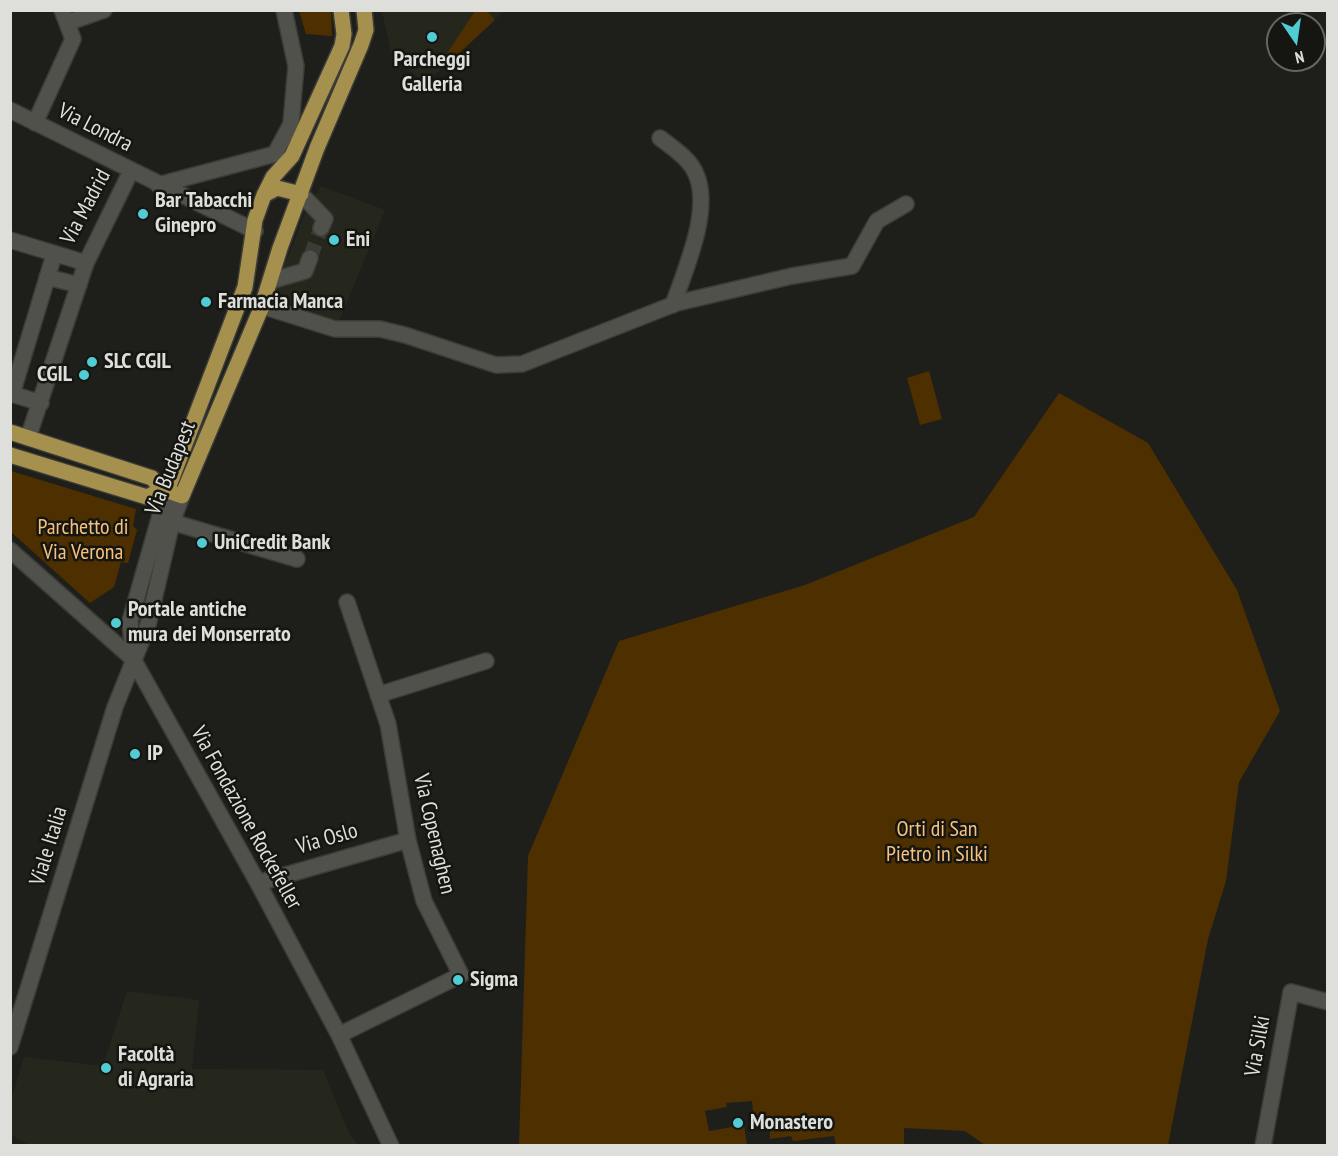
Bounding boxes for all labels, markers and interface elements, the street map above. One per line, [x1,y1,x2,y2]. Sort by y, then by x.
north arrow [1266,12,1326,72]
marker: Parcheggi Galleria [425,30,439,44]
place label: Parcheggi Galleria [394,47,470,98]
text: N [1293,47,1306,68]
street label: Via Londra [53,98,137,158]
street label: Via Madrid [55,165,117,249]
place label: Bar Tabacchi Ginepro [155,188,252,240]
marker: Bar Tabacchi Ginepro [136,207,150,221]
place label: Eni [346,227,370,253]
marker: Eni [327,233,341,247]
place label: Farmacia Manca [218,289,343,315]
marker: Farmacia Manca [199,295,213,309]
place label: SLC CGIL [104,349,171,375]
marker: SLC CGIL [85,355,99,369]
place label: CGIL [37,362,72,388]
marker: CGIL [77,368,91,382]
street label: Via Budapest [140,417,202,519]
park label: Parchetto di Via Verona [37,515,129,566]
place label: UniCredit Bank [214,530,330,556]
marker: UniCredit Bank [195,536,209,550]
place label: Portale antiche mura dei Monserrato [128,597,291,648]
marker: Portale antiche mura dei Monserrato [109,616,123,630]
street label: Via Fondazione Rockefeller [185,722,307,914]
place label: IP [147,741,163,767]
marker: IP [128,747,142,761]
street label: Via Copenaghen [407,771,461,897]
street label: Viale Italia [24,803,74,889]
park label: Orti di San Pietro in Silki [886,817,988,868]
street label: Via Oslo [293,818,361,860]
place label: Sigma [470,967,518,993]
marker: Sigma [451,973,465,987]
street label: Via Silki [1240,1014,1276,1078]
place label: Facoltà di Agraria [118,1042,194,1094]
marker: Facoltà di Agraria [99,1061,113,1075]
place label: Monastero [750,1110,833,1136]
marker: Monastero [731,1116,745,1130]

